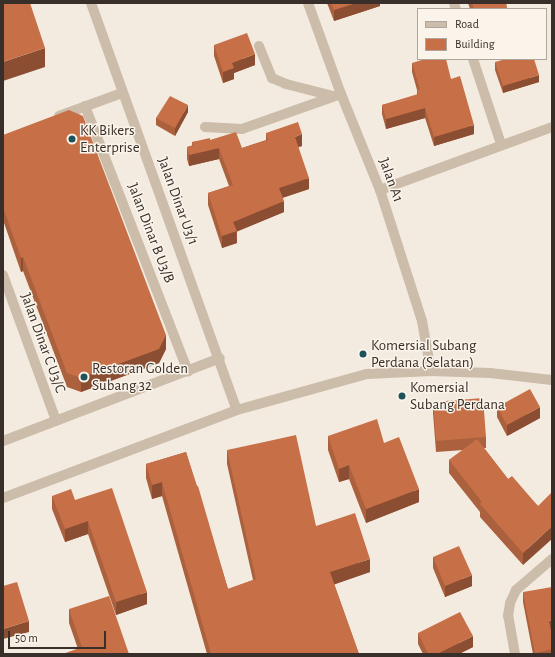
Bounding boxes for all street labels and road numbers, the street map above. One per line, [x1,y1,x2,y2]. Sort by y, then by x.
street label: Jalan Dinar U3/1 [154,155,202,247]
street label: Jalan A1 [375,155,407,205]
street label: Jalan Dinar B U3/B [124,180,178,286]
street label: Jalan Dinar C U3/C [17,291,69,395]

